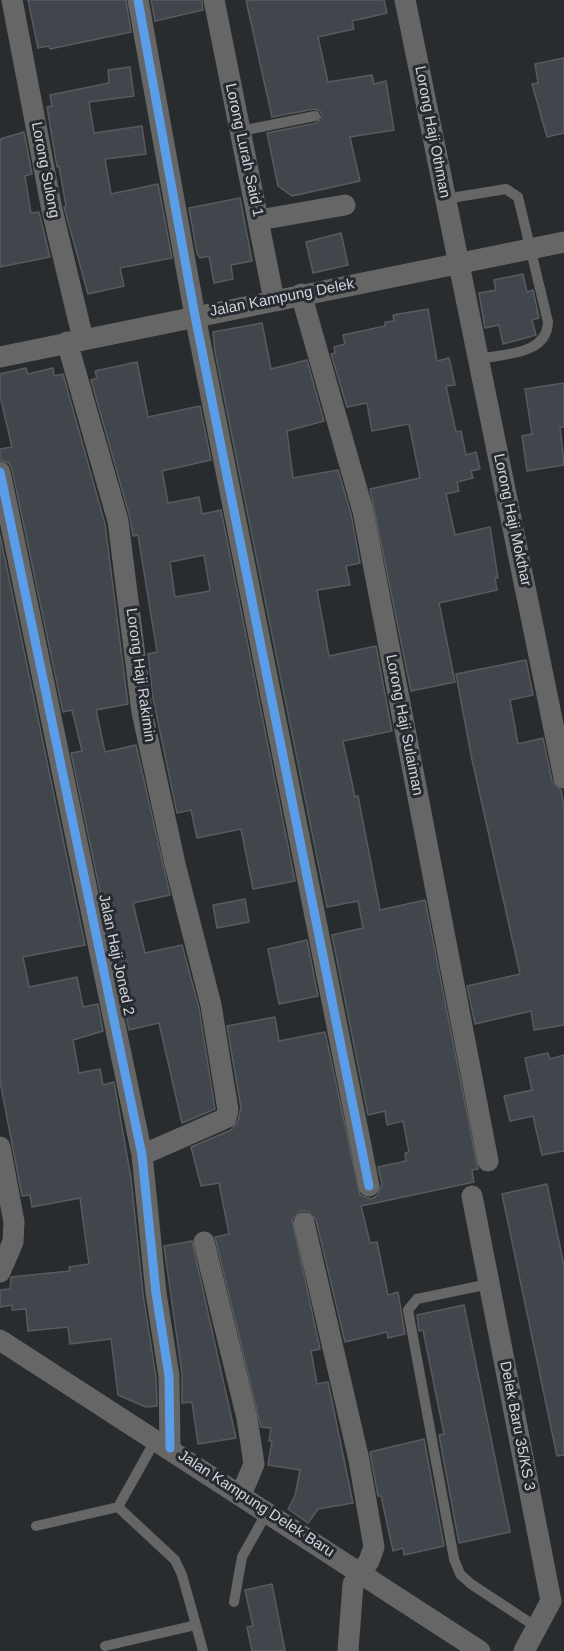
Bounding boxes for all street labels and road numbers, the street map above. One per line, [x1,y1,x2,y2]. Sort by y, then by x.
street label: Lorong Haji Othman [410,64,454,200]
street label: Lorong Lurah Said 1 [221,82,267,218]
street label: Lorong Sulong [27,120,63,220]
street label: Jalan Kampung Delek [208,275,356,321]
street label: Lorong Haji Mokthar [489,452,535,588]
street label: Lorong Haji Rakimin [122,607,158,743]
street label: Lorong Haji Sulaiman [381,653,427,797]
street label: Jalan Haji Joned 2 [94,893,138,1017]
street label: Delek Baru 35/KS 3 [496,1360,538,1492]
street label: Jalan Kampung Delek Baru [175,1447,337,1561]

